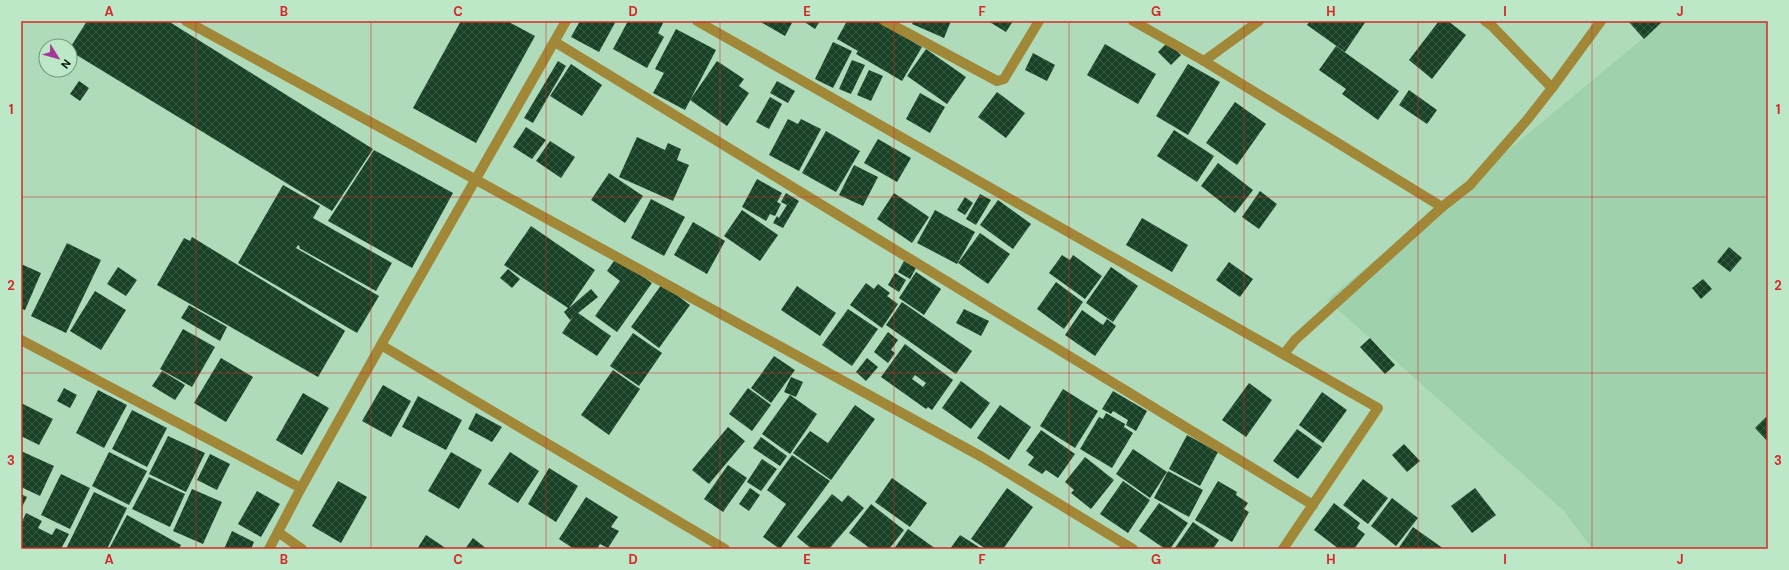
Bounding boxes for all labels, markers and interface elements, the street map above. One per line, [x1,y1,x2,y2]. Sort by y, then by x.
text: A [104,3,114,20]
text: B [280,3,288,20]
text: C [453,3,463,20]
text: D [628,3,638,20]
text: E [803,3,811,20]
text: F [978,3,986,20]
text: G [1151,3,1161,20]
text: H [1326,3,1336,20]
text: I [1503,3,1507,20]
text: J [1676,3,1684,20]
north arrow [38,38,78,78]
text: N [58,57,74,71]
text: 1 [9,101,13,118]
text: 1 [1776,101,1780,118]
text: 2 [7,277,15,294]
text: 2 [1774,277,1782,294]
text: 3 [7,452,15,469]
text: 3 [1774,452,1782,469]
text: A [104,551,114,568]
text: B [280,551,288,568]
text: C [453,551,463,568]
text: D [628,551,638,568]
text: E [803,551,811,568]
text: F [978,551,986,568]
text: G [1151,551,1161,568]
text: H [1326,551,1336,568]
text: I [1503,551,1507,568]
text: J [1676,551,1684,568]

